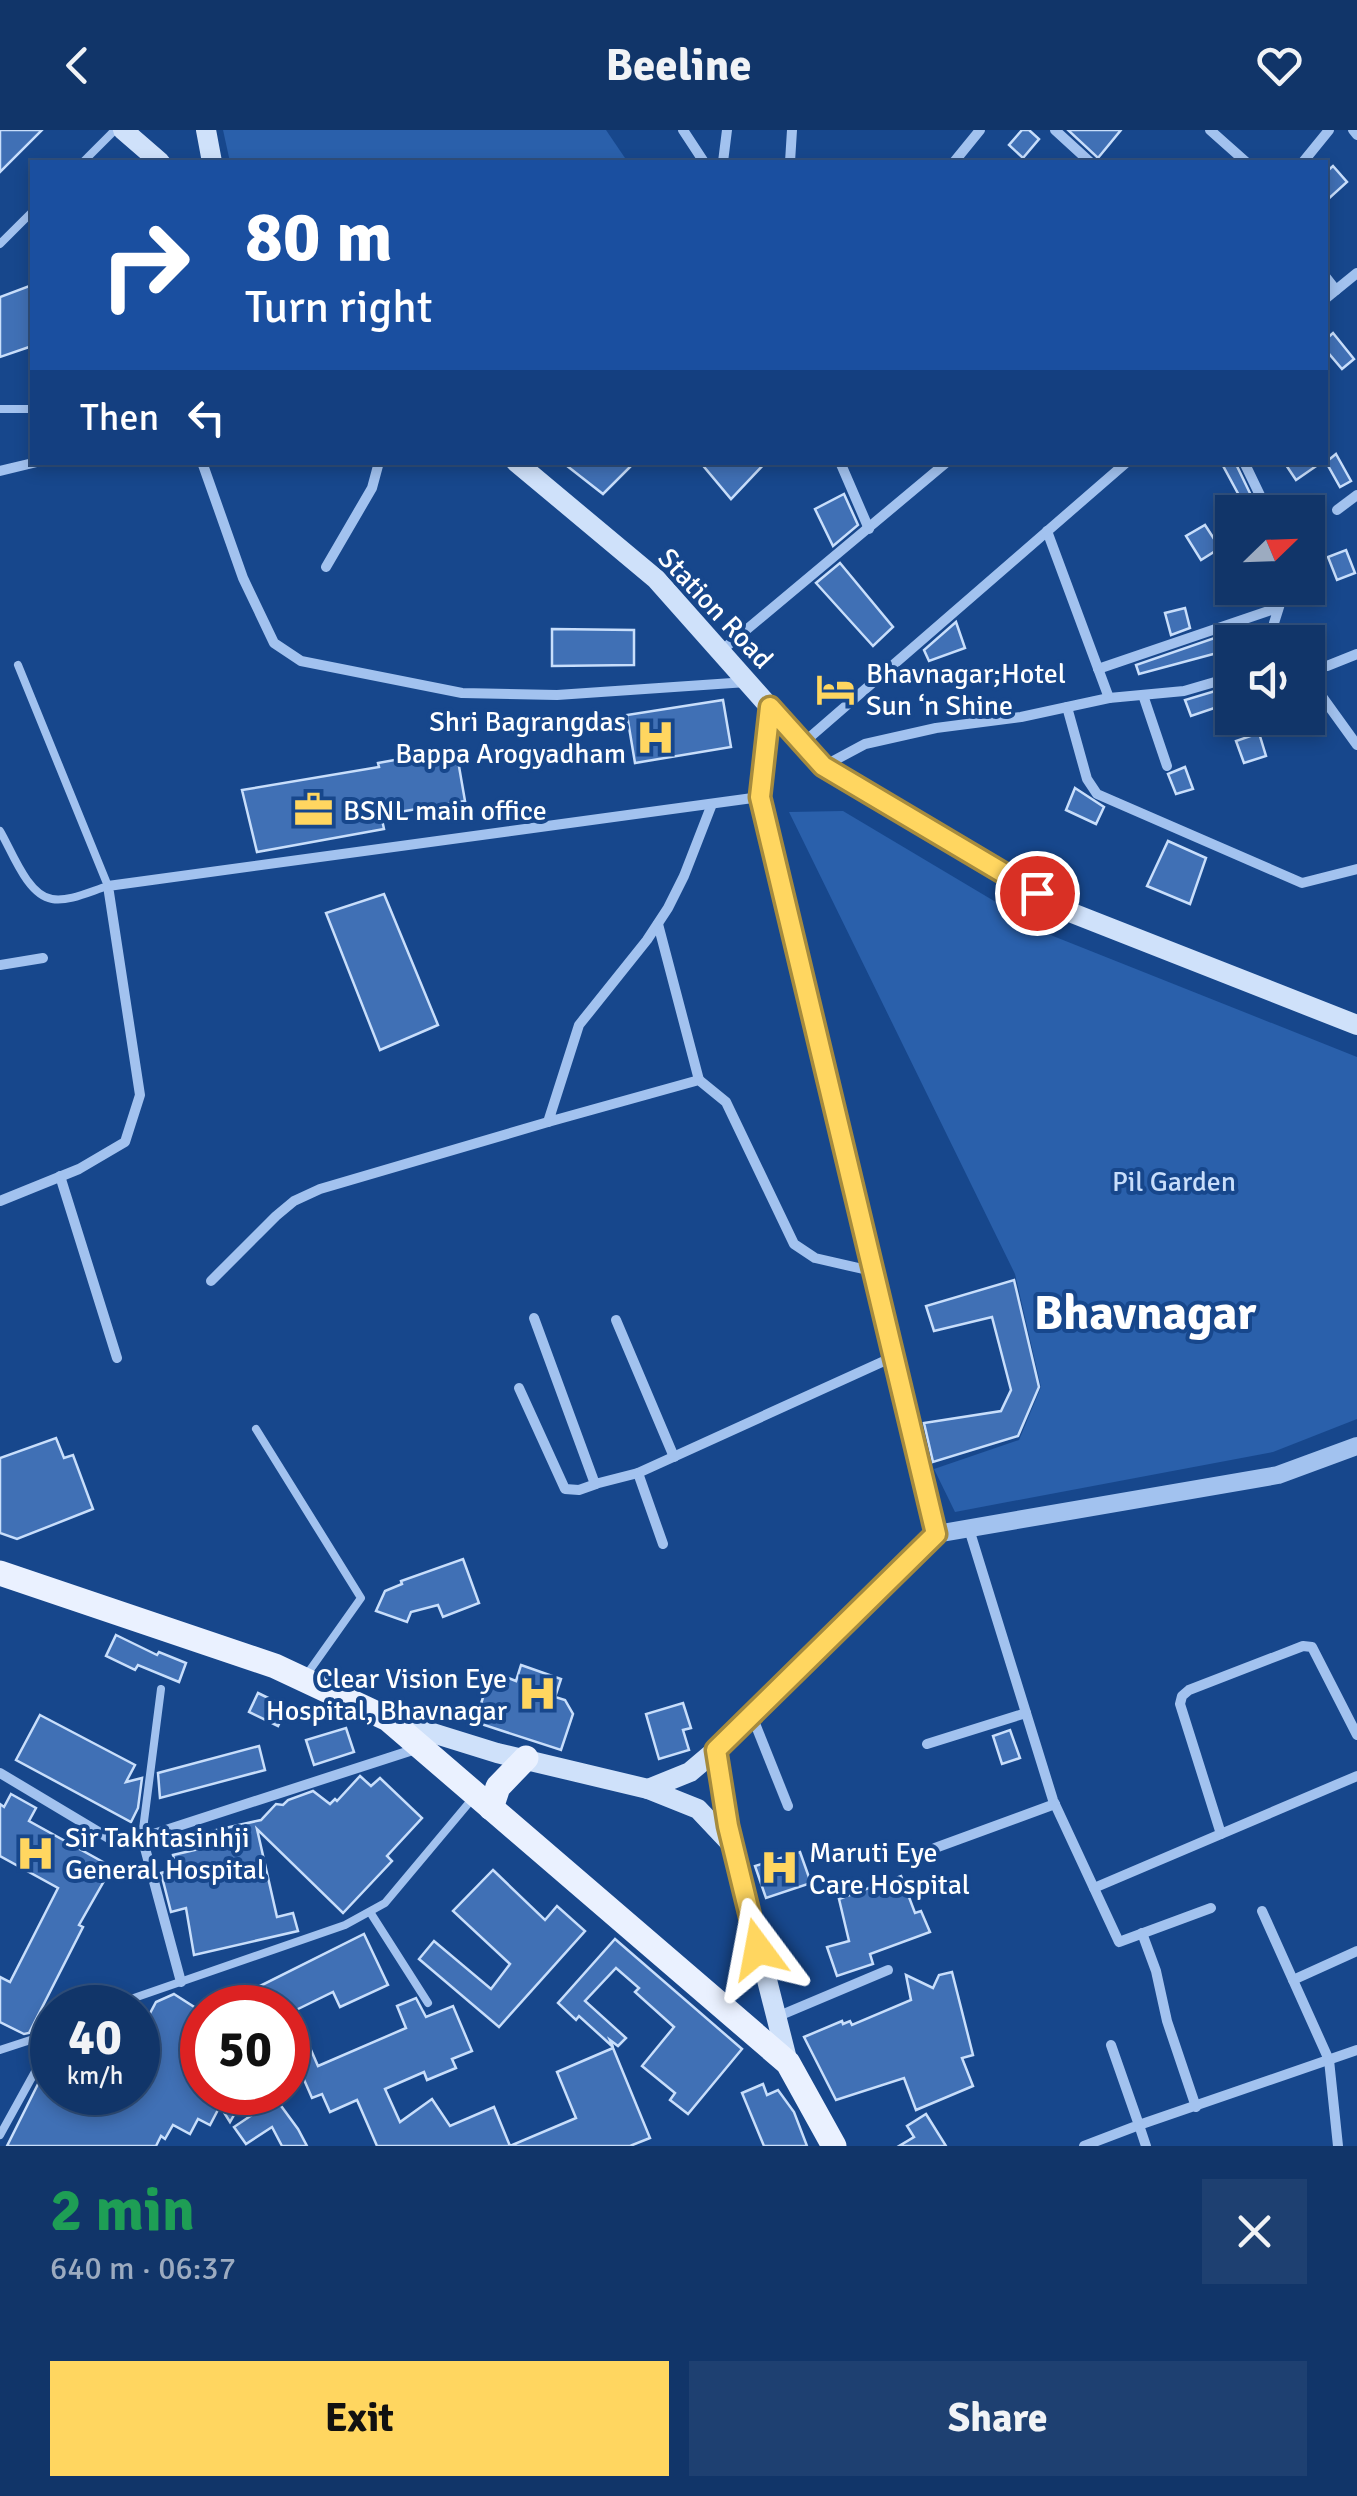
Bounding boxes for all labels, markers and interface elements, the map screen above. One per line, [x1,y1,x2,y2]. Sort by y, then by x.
icon: back [50,38,105,93]
text: Beeline [605,38,752,93]
icon: heart [1252,38,1307,93]
text: 80 m [245,194,393,280]
icon: right [80,200,210,330]
text: Turn right [245,280,433,335]
icon: left [179,390,234,445]
text: Then [80,394,159,441]
north arrow [1215,495,1325,605]
map controls [1215,495,1325,735]
street label: Station Road [651,541,780,676]
button: sound [1215,625,1325,735]
place label: Bhavnagar;Hotel Sun ‘n Shine [866,657,1066,723]
hotel icon: Bhavnagar;Hotel Sun ‘n Shine [815,668,857,710]
place label: Shri Bagrangdas Bappa Arogyadham [395,705,626,771]
hospital icon: Shri Bagrangdas Bappa Arogyadham [635,716,677,758]
office icon: BSNL main office [292,789,334,831]
place label: BSNL main office [343,794,547,828]
pin [995,851,1080,936]
icon: arrive [1010,866,1065,921]
park label: Pil Garden [1112,1165,1236,1199]
district label: Bhavnagar [1034,1284,1257,1343]
place label: Clear Vision Eye Hospital, Bhavnagar [266,1662,508,1728]
hospital icon: Clear Vision Eye Hospital, Bhavnagar [516,1673,558,1715]
place label: Sir Takhtasinhji General Hospital [65,1821,265,1887]
hospital icon: Sir Takhtasinhji General Hospital [14,1832,56,1874]
place label: Maruti Eye Care Hospital [809,1836,970,1902]
hospital icon: Maruti Eye Care Hospital [758,1847,800,1889]
position arrow [706,1897,810,2001]
speed limit sign: 50 [180,1985,310,2115]
text: 40 [68,2007,122,2069]
text: km/h [67,2060,123,2091]
text: 2 min [50,2174,195,2248]
button: close [1202,2179,1307,2284]
text: 640 m · 06:37 [50,2249,236,2288]
button: Exit [50,2361,669,2476]
button: Share [689,2361,1307,2476]

